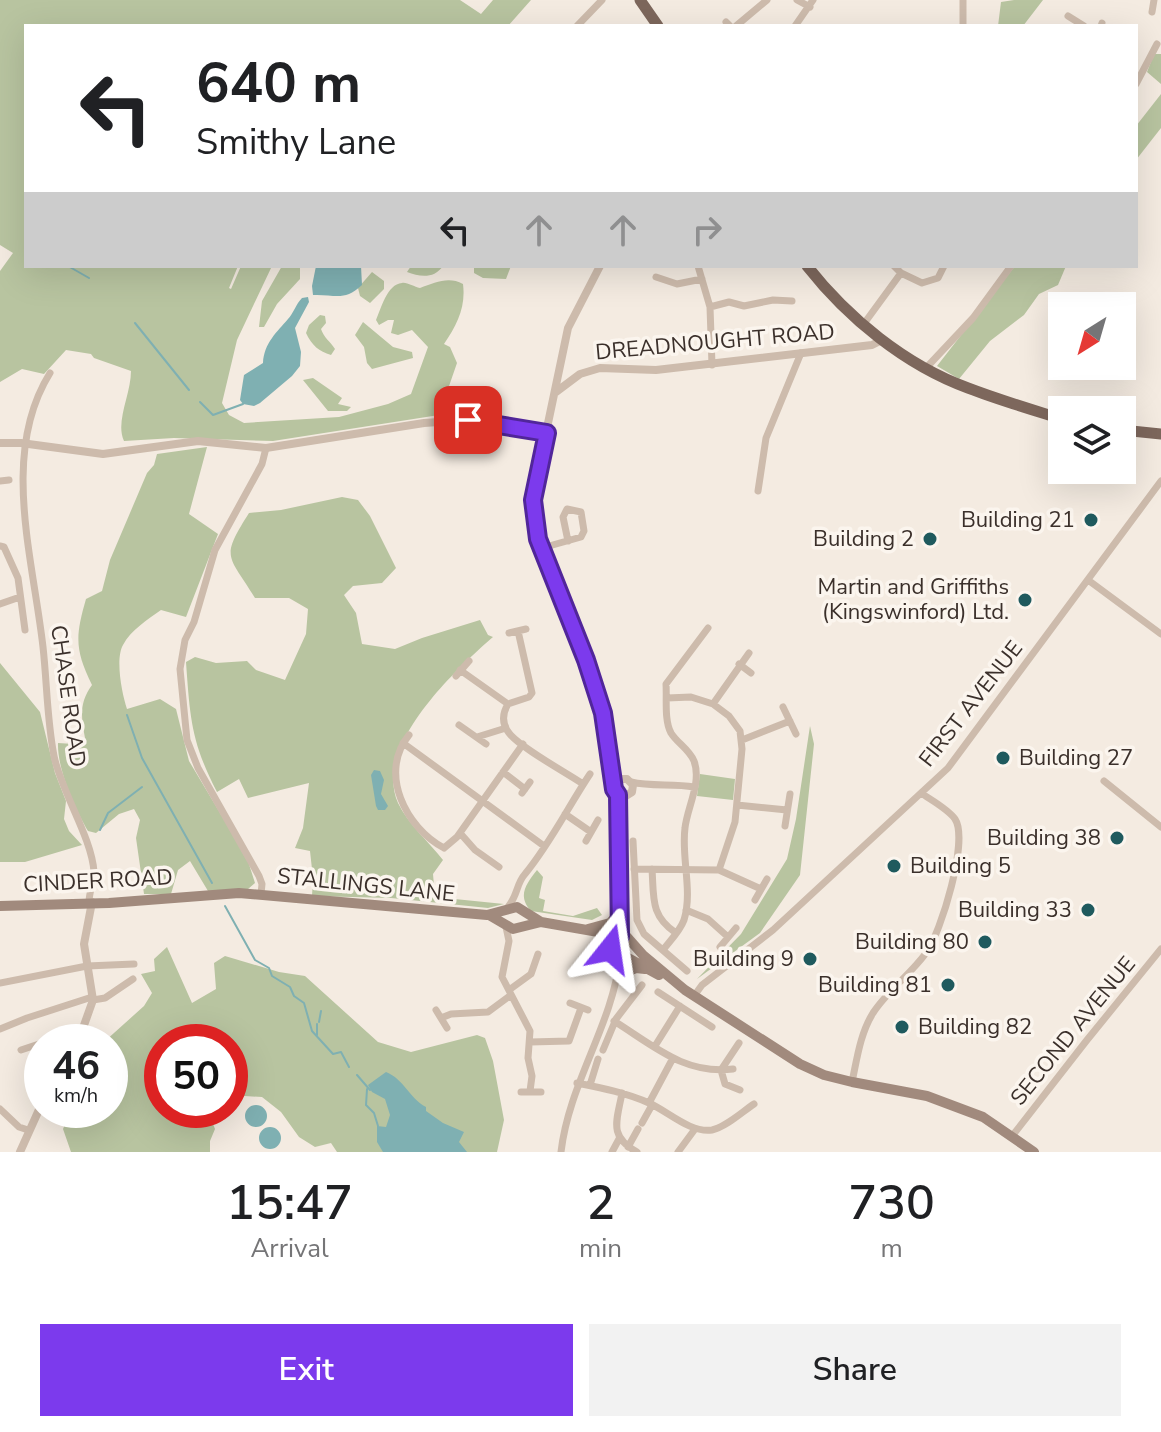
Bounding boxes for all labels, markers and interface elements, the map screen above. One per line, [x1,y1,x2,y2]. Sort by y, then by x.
text: 640 m [196,45,361,122]
icon: left [64,56,168,160]
text: Smithy Lane [196,118,396,167]
icon: left [433,208,477,252]
icon: ahead [517,208,561,252]
icon: ahead [601,208,645,252]
icon: right [685,208,729,252]
north arrow [1048,292,1136,380]
map controls [1048,292,1136,484]
street label: DREADNOUGHT ROAD [594,317,836,367]
pin [434,386,502,454]
button: layers [1048,396,1136,484]
icon: arrive [446,398,490,442]
place label: Building 21 [961,505,1075,535]
marker: Building 21 [1082,511,1100,529]
place label: Building 2 [813,524,914,554]
marker: Building 2 [921,530,939,548]
place label: Martin and Griffiths (Kingswinford) Ltd. [817,572,1009,627]
marker: Martin and Griffiths (Kingswinford) Ltd. [1016,591,1034,609]
street label: CHASE ROAD [43,623,93,769]
street label: FIRST AVENUE [912,635,1030,773]
place label: Building 27 [1019,743,1133,773]
marker: Building 27 [994,749,1012,767]
place label: Building 38 [987,823,1101,853]
marker: Building 38 [1108,829,1126,847]
place label: Building 5 [910,851,1011,881]
marker: Building 5 [885,857,903,875]
street label: STALLINGS LANE [276,861,456,909]
street label: CINDER ROAD [22,862,174,900]
place label: Building 33 [958,895,1072,925]
marker: Building 33 [1079,901,1097,919]
position arrow [568,907,652,991]
place label: Building 80 [855,927,969,957]
marker: Building 80 [976,933,994,951]
place label: Building 9 [693,944,794,974]
marker: Building 9 [801,950,819,968]
street label: SECOND AVENUE [1004,950,1142,1112]
place label: Building 81 [818,970,932,1000]
marker: Building 81 [939,976,957,994]
place label: Building 82 [918,1012,1032,1042]
marker: Building 82 [893,1018,911,1036]
speed limit sign: 50 [144,1024,248,1128]
text: 46 [52,1039,100,1093]
text: km/h [54,1082,98,1109]
text: 15:47 [226,1170,353,1236]
text: 2 [586,1170,615,1236]
text: 730 [848,1170,935,1236]
text: Arrival [250,1231,329,1266]
text: min [579,1231,622,1266]
text: m [880,1231,903,1266]
button: Exit [40,1324,573,1416]
button: Share [589,1324,1121,1416]

